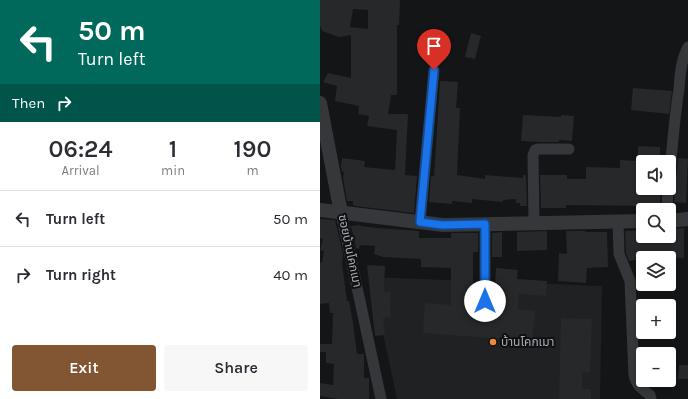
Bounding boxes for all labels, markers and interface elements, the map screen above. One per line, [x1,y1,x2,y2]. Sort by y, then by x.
text: 50 m [78,14,146,47]
icon: left [12,16,64,68]
pin [417,29,451,70]
icon: arrive [423,35,445,57]
text: Turn left [78,48,146,70]
icon: right [53,92,75,114]
text: Then [12,94,45,112]
text: 06:24 [49,135,113,163]
text: 1 [169,135,177,163]
text: 190 [234,135,271,163]
map controls [636,155,676,387]
button: sound [636,155,676,195]
text: Arrival [62,163,100,178]
text: min [161,163,185,178]
text: m [246,163,259,178]
button: search [636,203,676,243]
icon: left [12,208,34,230]
text: Turn left [46,210,105,228]
text: 50 m [273,210,308,228]
street label: ซอยบ้านโคกเมา [335,213,365,289]
button: layers [636,251,676,291]
icon: right [12,264,34,286]
text: Turn right [46,266,116,284]
text: 40 m [273,266,308,284]
position arrow [464,280,506,322]
button: + [636,299,676,339]
place label: บ้านโคกเมา [501,335,554,349]
marker: บ้านโคกเมา [488,337,498,347]
button: Exit [12,345,156,391]
button: Share [164,345,308,391]
button: − [636,347,676,387]

